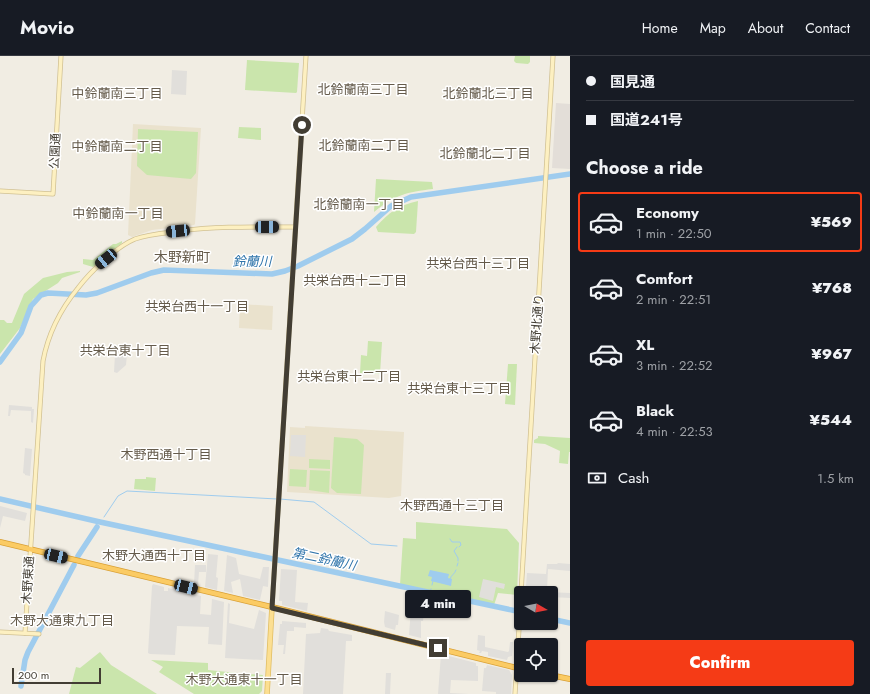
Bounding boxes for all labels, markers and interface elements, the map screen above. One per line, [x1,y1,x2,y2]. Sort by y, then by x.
text: Movio [20,14,74,41]
text: Home [642,18,678,38]
text: Map [700,18,726,38]
text: About [748,18,783,38]
text: Contact [805,18,850,38]
text: 国見通 [610,71,655,93]
district label: 北鈴蘭南三丁目 [317,80,409,99]
district label: 中鈴蘭南三丁目 [71,84,163,103]
district label: 北鈴蘭北三丁目 [442,84,534,103]
text: 国道241号 [610,109,683,131]
route start [293,116,311,134]
street label: 公園通 [45,133,65,169]
district label: 北鈴蘭南二丁目 [318,136,410,155]
district label: 中鈴蘭南二丁目 [71,137,163,156]
district label: 北鈴蘭北二丁目 [439,144,531,163]
text: Choose a ride [586,155,703,181]
district label: 北鈴蘭南一丁目 [313,195,405,214]
text: Economy [636,202,699,224]
district label: 中鈴蘭南一丁目 [72,204,164,223]
icon: car [588,204,624,240]
text: ¥569 [811,211,852,233]
car [255,221,279,233]
car [165,224,191,238]
text: 1 min · 22:50 [636,224,712,243]
car [93,247,119,271]
district label: 木野新町 [154,247,210,267]
water label: 鈴蘭川 [232,252,273,271]
district label: 共栄台西十三丁目 [426,254,530,273]
text: Comfort [636,268,693,290]
icon: car [588,270,624,306]
district label: 共栄台西十二丁目 [303,271,407,290]
text: ¥768 [812,277,852,299]
text: 2 min · 22:51 [636,290,711,309]
street label: 木野北通り [526,293,548,355]
district label: 共栄台西十一丁目 [145,297,249,316]
text: XL [636,334,654,356]
icon: car [588,336,624,372]
district label: 共栄台東十丁目 [79,341,171,360]
text: ¥967 [811,343,852,365]
text: 3 min · 22:52 [636,356,712,375]
district label: 共栄台東十二丁目 [297,367,401,386]
district label: 共栄台東十三丁目 [407,379,511,398]
text: Black [636,400,674,422]
icon: car [588,402,624,438]
text: ¥544 [810,409,852,431]
text: 4 min · 22:53 [636,422,713,441]
district label: 木野西通十丁目 [120,445,212,464]
icon: cash [586,467,608,489]
text: Cash [618,467,649,489]
text: 1.5 km [817,469,854,488]
district label: 木野西通十三丁目 [400,496,504,515]
water label: 第二鈴蘭川 [290,543,360,575]
district label: 木野大通西十丁目 [102,546,206,565]
car [43,547,69,565]
street label: 木野東通 [17,555,39,605]
car [173,578,199,596]
north arrow [514,586,558,630]
map controls [514,586,558,682]
callout: 4 min [405,590,471,618]
text: 4 min [420,594,456,613]
district label: 木野大通東九丁目 [10,611,114,630]
button: locate [514,638,558,682]
route end [429,639,447,657]
button: Confirm [586,640,854,686]
scale bar [12,666,101,685]
text: 200 m [18,667,49,683]
district label: 木野大通東十一丁目 [185,670,303,689]

